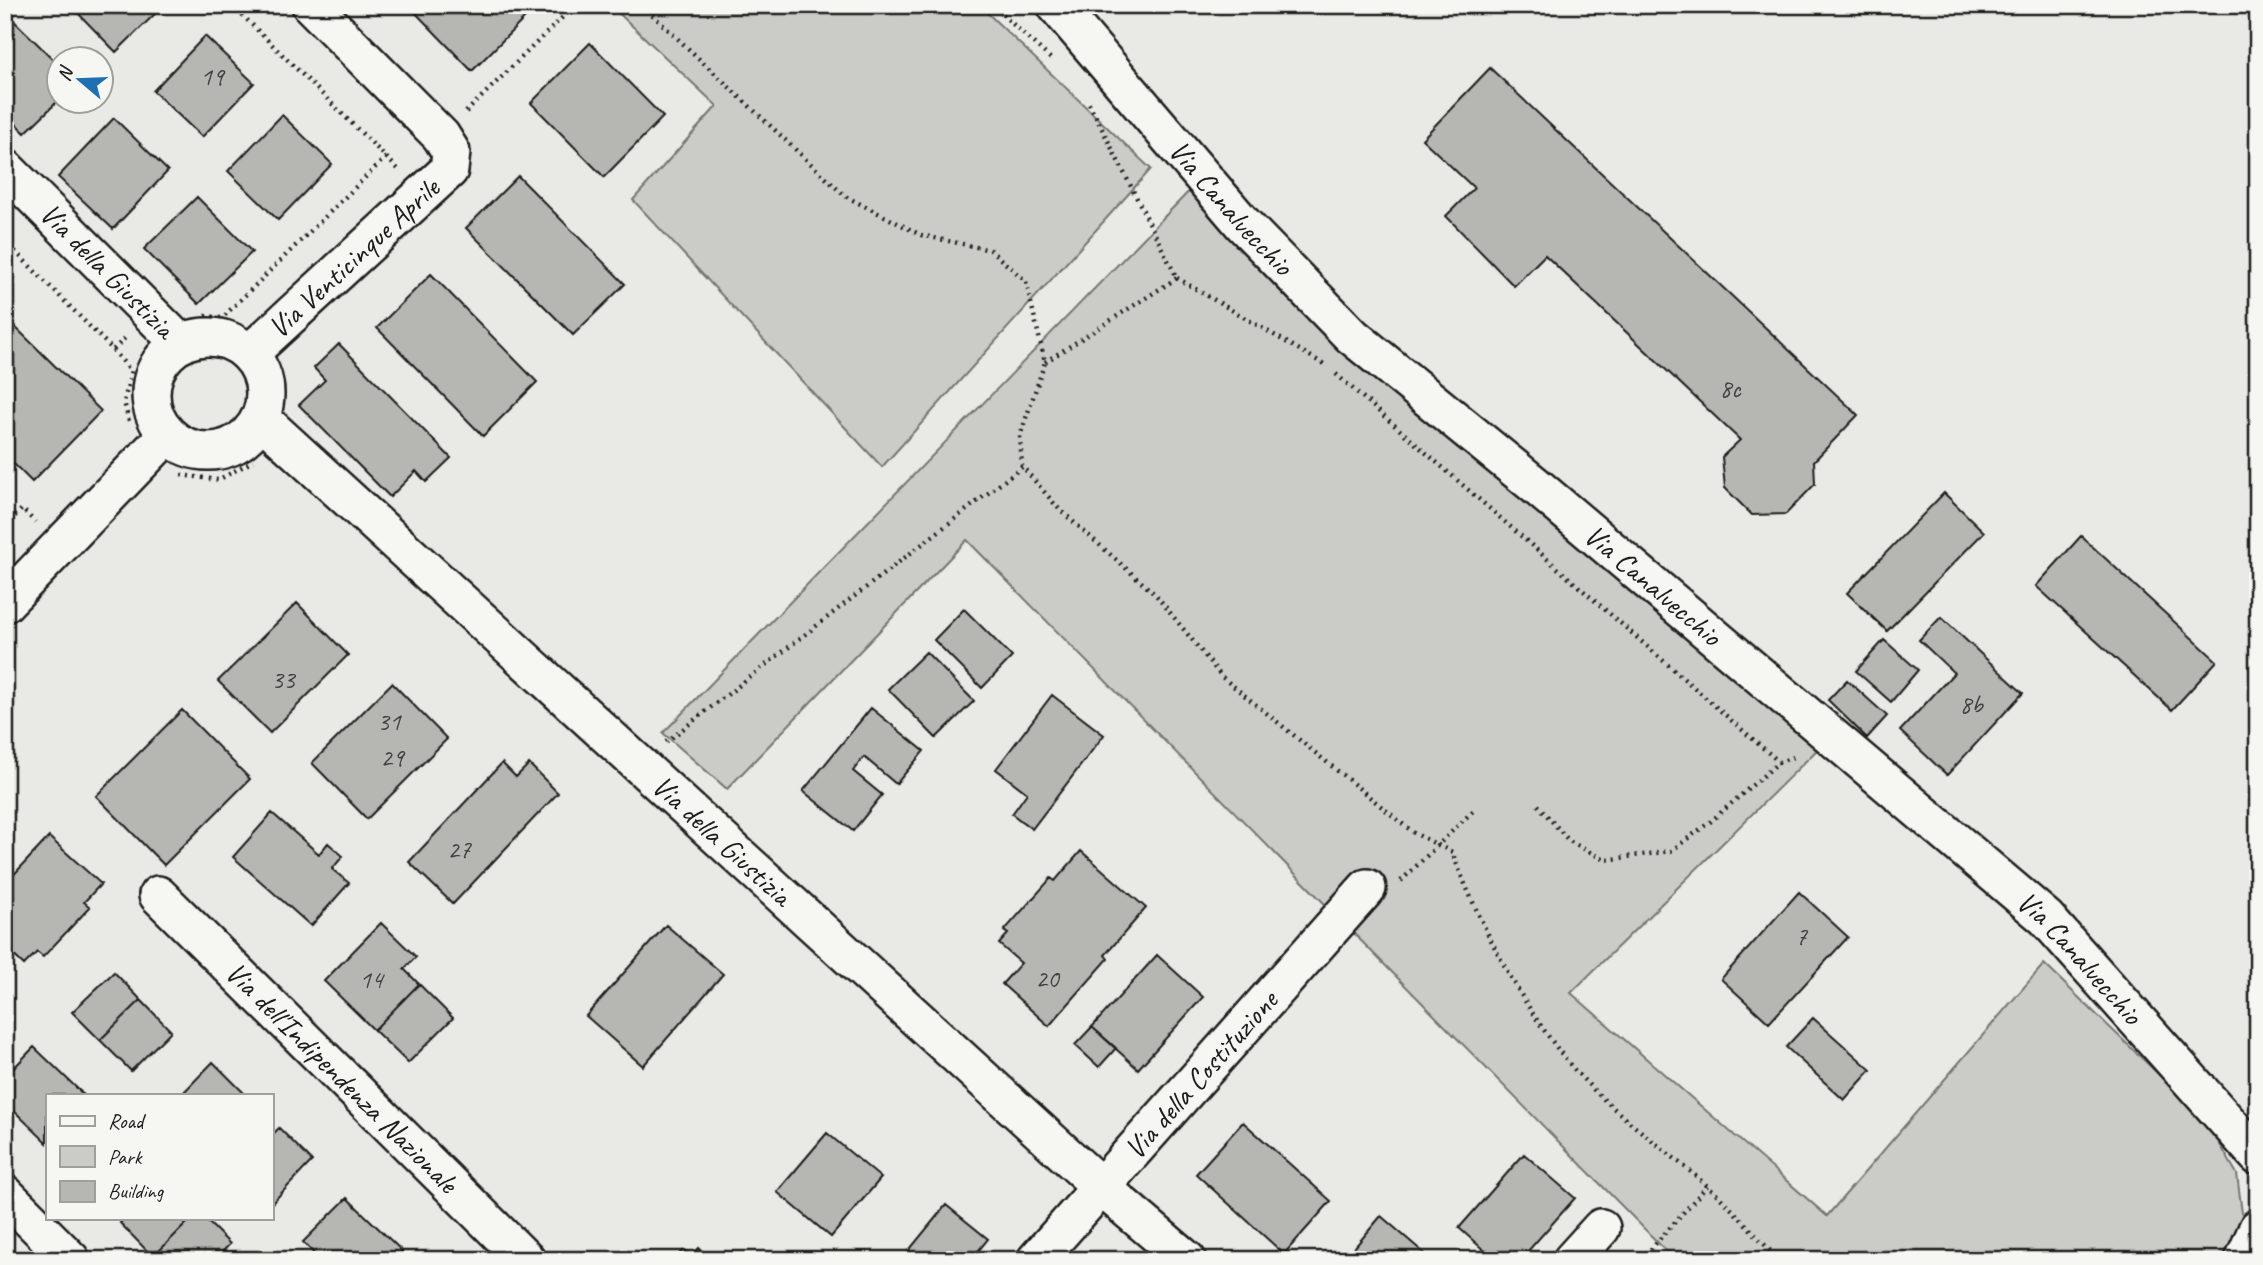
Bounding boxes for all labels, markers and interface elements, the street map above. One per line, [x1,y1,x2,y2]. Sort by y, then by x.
north arrow [46,46,116,116]
house number: 19 [200,60,226,93]
text: N [52,62,79,84]
street label: Via Canalvecchio [1161,132,1303,284]
street label: Via Venticinque Aprile [260,168,449,346]
street label: Via della Giustizia [32,195,185,348]
house number: 8c [1720,372,1742,405]
street label: Via Canalvecchio [1576,516,1731,655]
house number: 33 [271,663,297,696]
house number: 8b [1959,688,1984,721]
house number: 31 [377,705,402,738]
house number: 29 [380,741,406,774]
street label: Via della Giustizia [644,767,802,916]
house number: 27 [447,833,472,866]
street label: Via Canalvecchio [2009,883,2152,1034]
house number: 7 [1795,920,1808,953]
street label: Via dell'Indipendenza Nazionale [217,954,468,1203]
house number: 20 [1035,962,1061,995]
house number: 14 [359,963,385,996]
street label: Via della Costituzione [1116,981,1287,1167]
legend [46,1094,273,1220]
text: Road [108,1108,147,1134]
text: Park [108,1144,143,1170]
text: Building [108,1178,165,1204]

